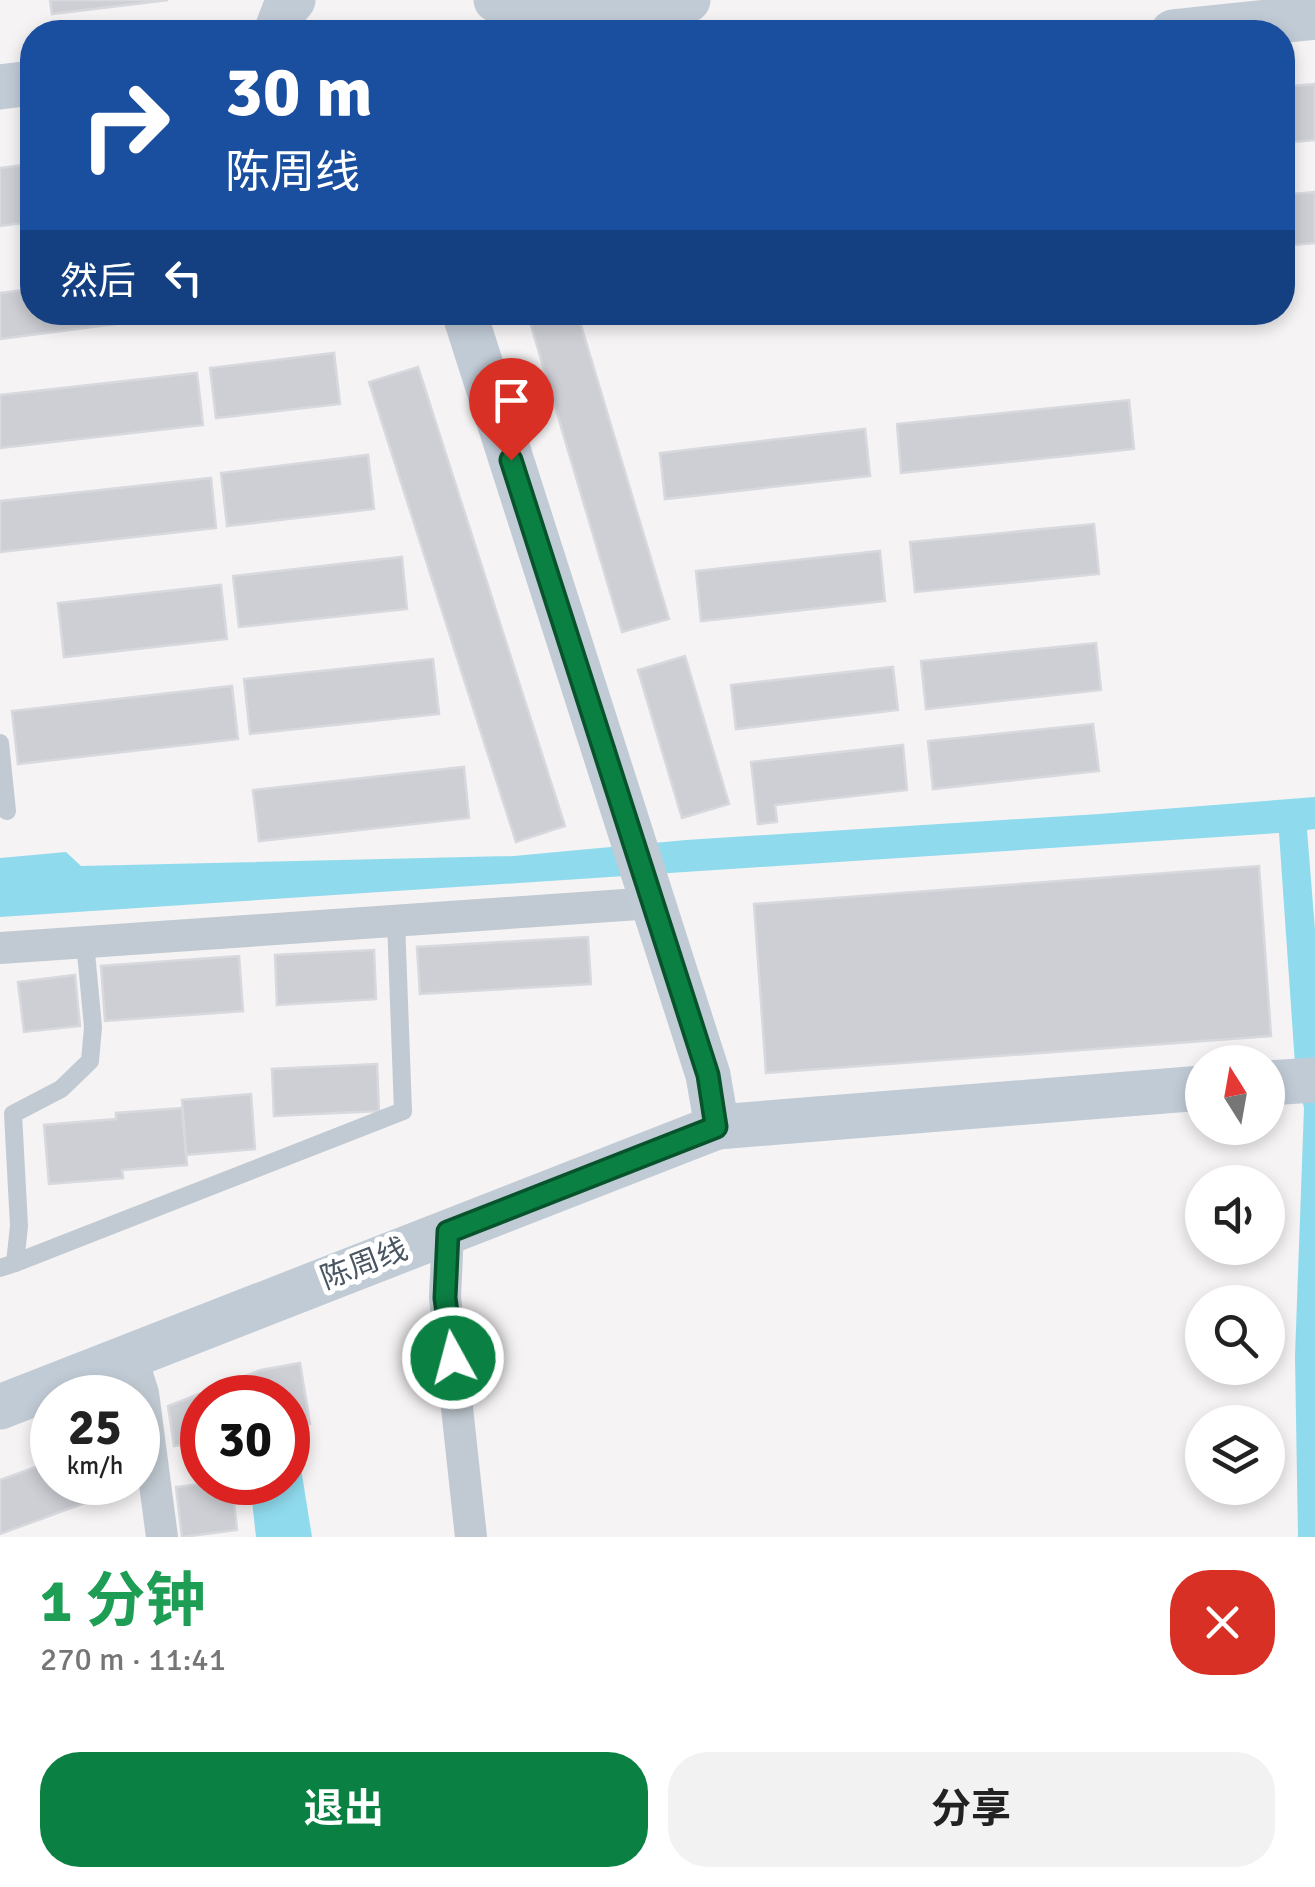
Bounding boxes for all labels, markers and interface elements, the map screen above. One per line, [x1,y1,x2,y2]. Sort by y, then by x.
text: 30 m [225,49,373,135]
icon: right [60,60,190,190]
text: 陈周线 [225,145,360,200]
icon: left [156,250,211,305]
text: 然后 [60,258,136,305]
pin [469,358,554,461]
icon: arrive [484,373,539,428]
north arrow [1185,1045,1285,1145]
map controls [1185,1045,1285,1505]
button: sound [1185,1165,1285,1265]
street label: 陈周线 [315,1231,413,1297]
button: search [1185,1285,1285,1385]
position arrow [401,1306,505,1410]
speed limit sign: 30 [180,1375,310,1505]
text: 25 [68,1397,122,1459]
button: layers [1185,1405,1285,1505]
text: km/h [67,1450,123,1481]
text: 1 分钟 [40,1565,206,1639]
button: close [1170,1570,1275,1675]
text: 270 m · 11:41 [40,1640,226,1679]
button: 退出 [40,1752,648,1867]
button: 分享 [668,1752,1275,1867]

